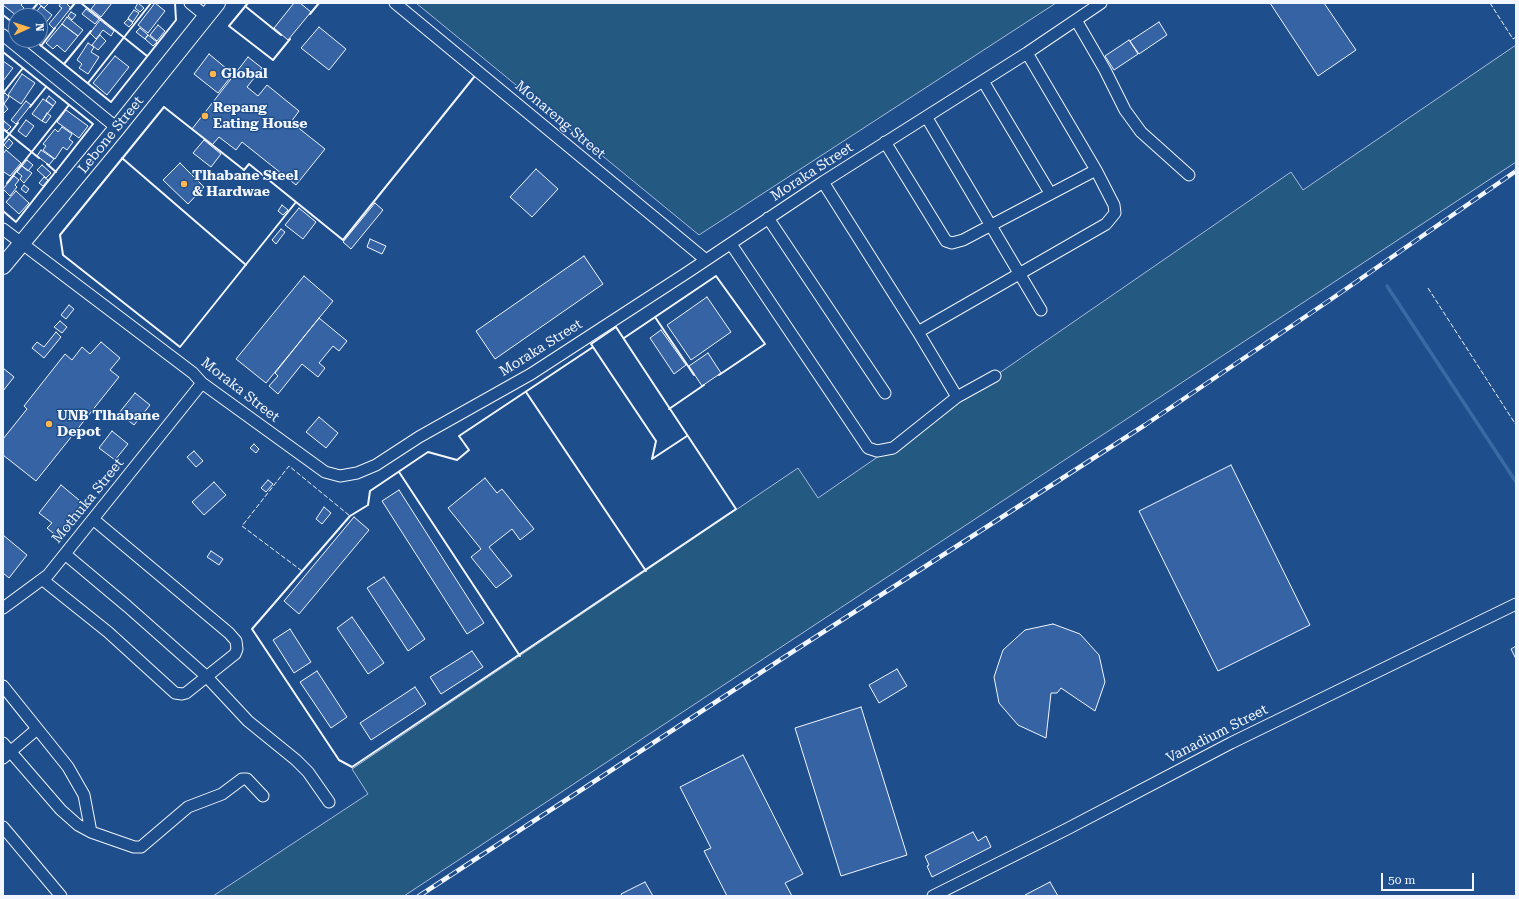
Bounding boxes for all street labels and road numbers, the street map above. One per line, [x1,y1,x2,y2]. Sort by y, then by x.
street label: Monareng Street [512,77,608,163]
street label: Lebone Street [75,93,147,177]
street label: Moraka Street [768,139,856,205]
street label: Moraka Street [496,316,586,380]
street label: Moraka Street [198,354,282,426]
street label: Mothuka Street [49,455,127,547]
street label: Vanadium Street [1163,701,1271,767]

